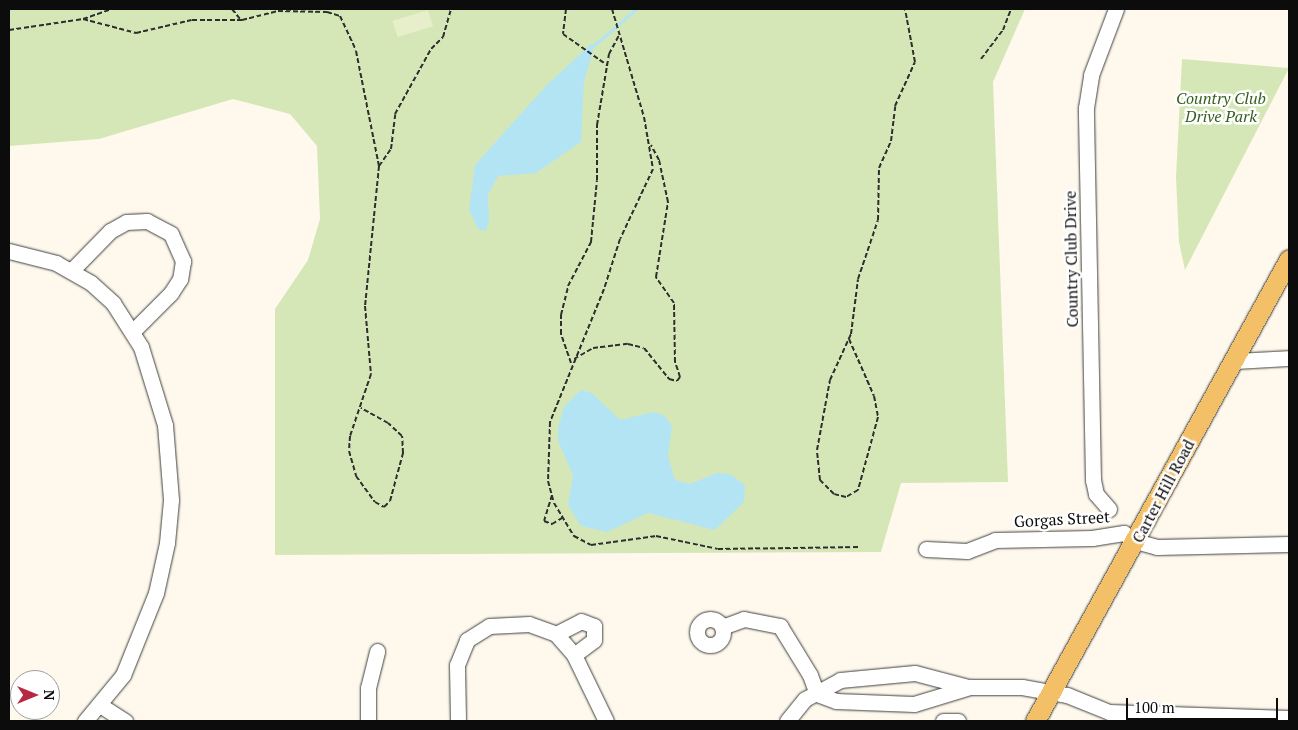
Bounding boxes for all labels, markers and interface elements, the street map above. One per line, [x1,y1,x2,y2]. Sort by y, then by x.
park label: Country Club Drive Park [1176,88,1266,126]
street label: Country Club Drive [1060,190,1082,328]
street label: Carter Hill Road [1128,436,1198,546]
street label: Gorgas Street [1014,507,1110,531]
north arrow [10,670,60,720]
scale bar [1128,688,1280,720]
text: N [40,690,59,700]
text: 100 m [1134,697,1175,717]

